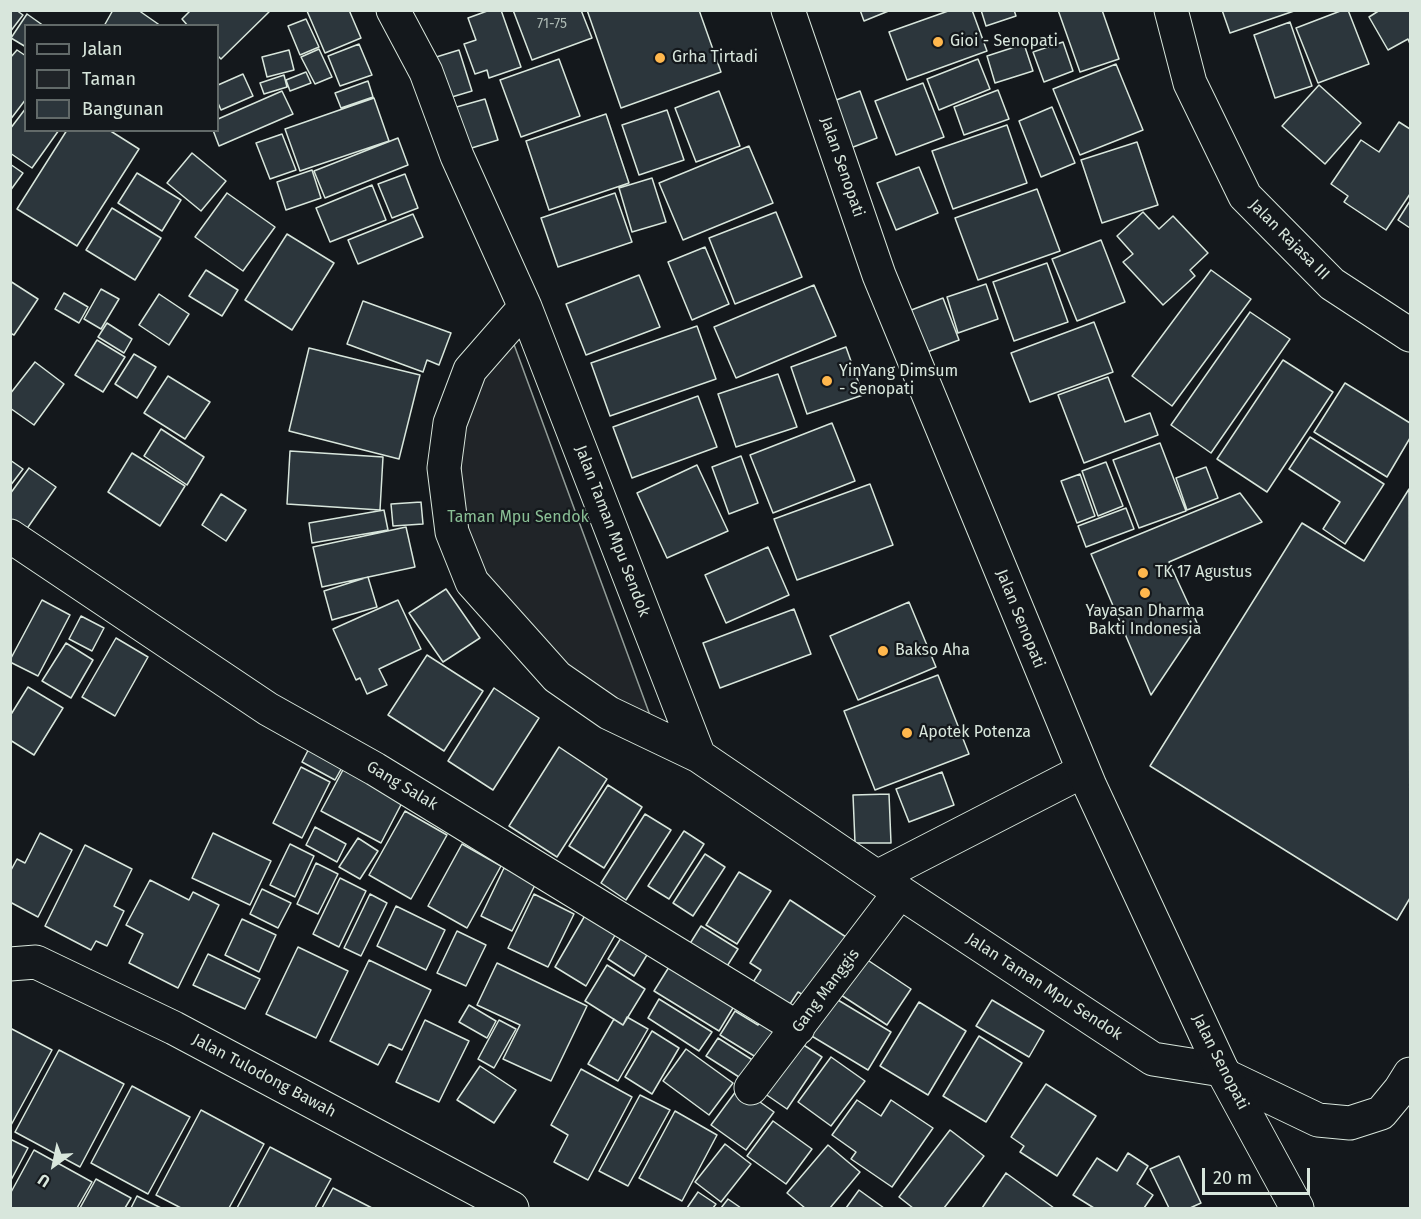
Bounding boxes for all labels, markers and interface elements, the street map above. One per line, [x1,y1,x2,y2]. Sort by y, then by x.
house number: 71-75 [537,16,567,32]
legend [24,24,219,132]
place label: Gioi - Senopati [950,32,1058,52]
marker: Gioi - Senopati [931,35,945,49]
text: Jalan [82,38,123,60]
place label: Grha Tirtadi [672,48,758,68]
marker: Grha Tirtadi [653,51,667,65]
text: Taman [82,68,136,90]
text: Bangunan [82,98,164,120]
street label: Jalan Senopati [816,114,868,220]
street label: Jalan Rajasa III [1245,196,1333,284]
place label: YinYang Dimsum - Senopati [839,362,958,400]
marker: YinYang Dimsum - Senopati [820,374,834,388]
street label: Jalan Taman Mpu Sendok [570,443,654,619]
park label: Taman Mpu Sendok [447,508,589,528]
place label: TK 17 Agustus [1155,563,1252,583]
marker: TK 17 Agustus [1136,566,1150,580]
street label: Jalan Senopati [991,567,1049,671]
marker: Yayasan Dharma Bakti Indonesia [1138,586,1152,600]
place label: Yayasan Dharma Bakti Indonesia [1086,602,1204,640]
place label: Bakso Aha [895,641,970,661]
marker: Bakso Aha [876,644,890,658]
place label: Apotek Potenza [919,723,1031,743]
marker: Apotek Potenza [900,726,914,740]
street label: Gang Salak [363,757,441,815]
street label: Jalan Taman Mpu Sendok [962,929,1126,1045]
street label: Gang Manggis [788,945,864,1037]
street label: Jalan Senopati [1188,1011,1252,1113]
street label: Jalan Tulodong Bawah [189,1030,339,1122]
north arrow [24,1135,84,1195]
scale bar [1205,1156,1313,1194]
text: 20 m [1213,1167,1252,1189]
text: U [34,1170,53,1191]

